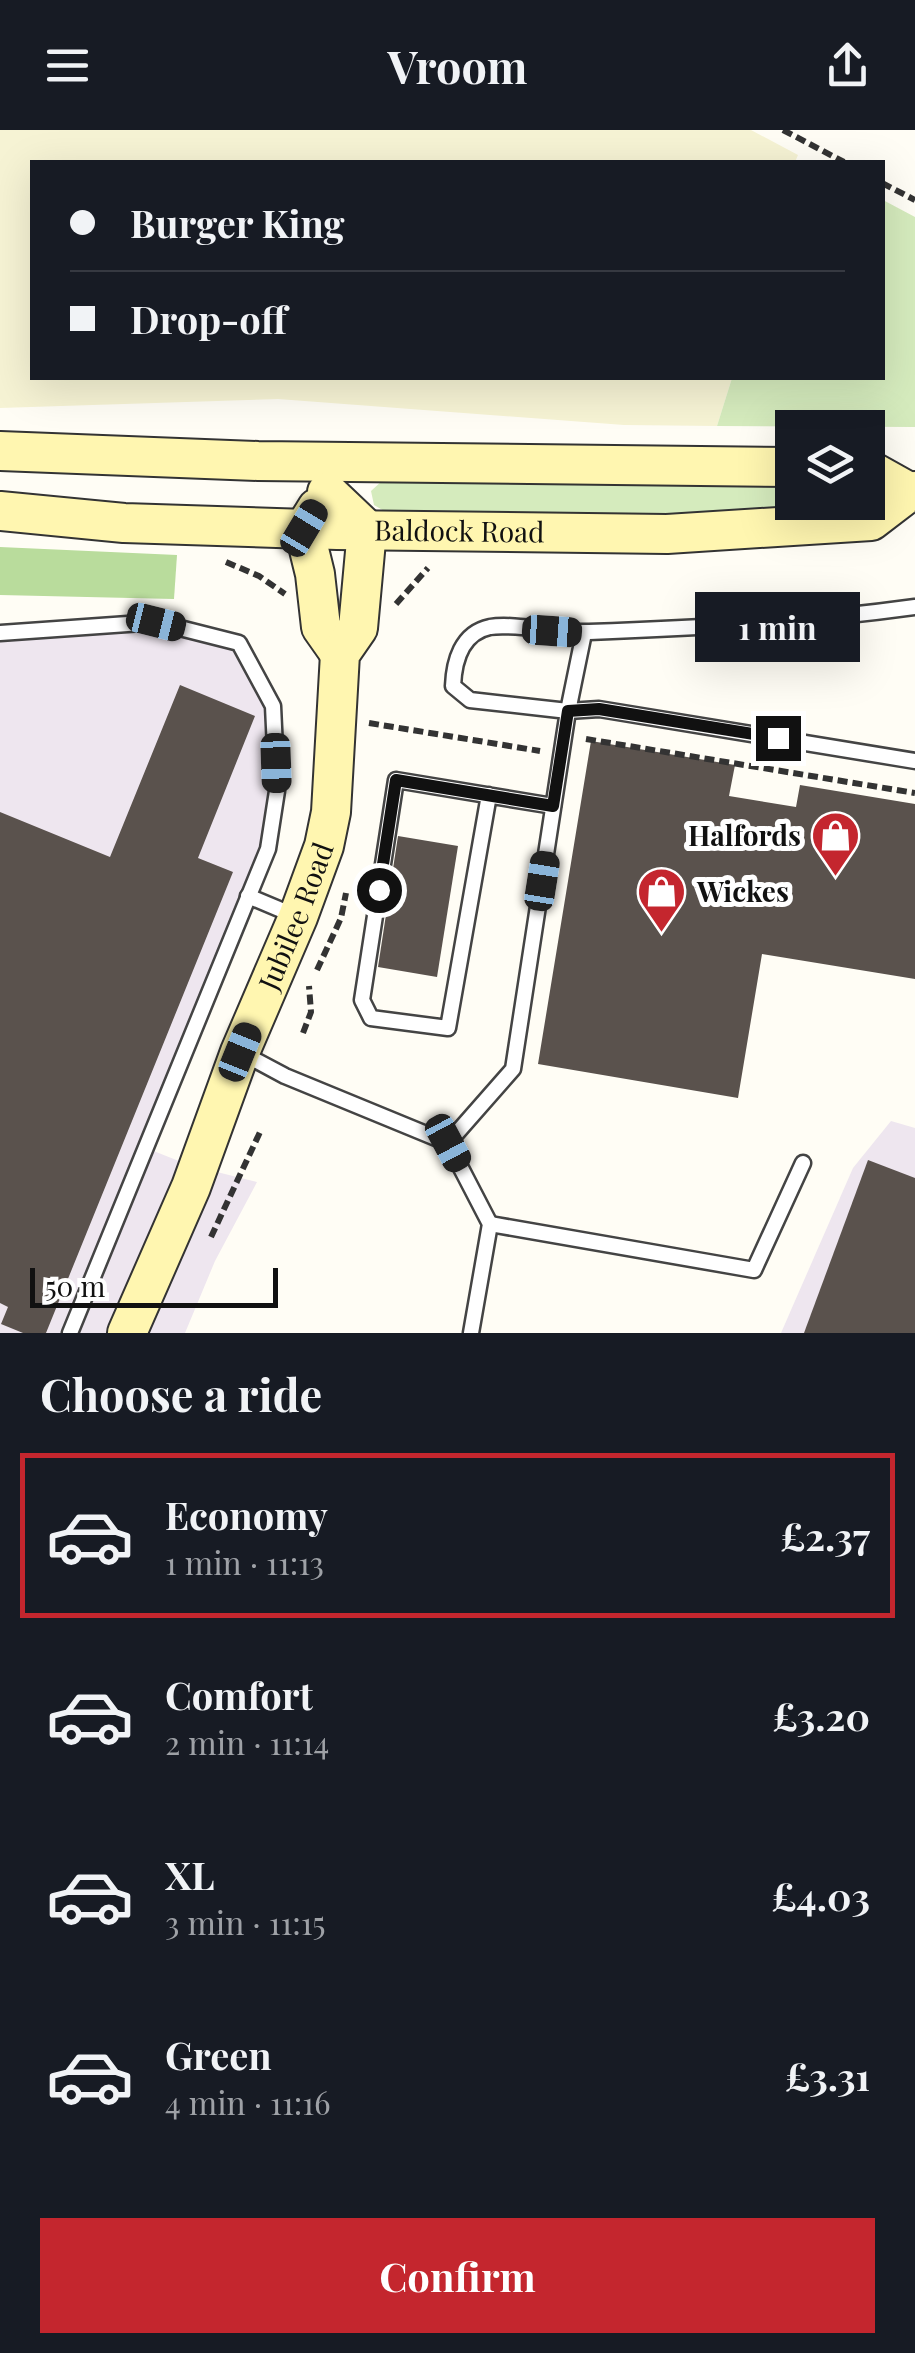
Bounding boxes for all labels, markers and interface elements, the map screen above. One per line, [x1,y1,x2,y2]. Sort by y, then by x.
text: Vroom [387,35,528,95]
icon: menu [40,38,95,93]
icon: share [820,38,875,93]
text: Burger King [130,197,345,248]
text: Drop-off [130,293,287,344]
map controls [775,410,885,520]
button: layers [775,410,885,520]
car [276,495,332,561]
street label: Baldock Road [374,510,545,550]
callout: 1 min [696,593,860,663]
car [123,600,189,644]
text: 1 min [738,605,817,648]
car [521,614,583,648]
route end [756,716,801,761]
car [260,732,292,794]
shop icon: Halfords [810,810,862,878]
place label: Halfords [688,816,801,853]
street label: Jubilee Road [248,837,341,996]
car [522,849,562,913]
shop icon: Wickes [636,866,688,934]
route start [357,868,402,913]
place label: Wickes [696,872,789,909]
car [215,1019,265,1085]
car [421,1109,475,1177]
scale bar [30,1263,278,1308]
text: 50 m [45,1267,105,1304]
text: Choose a ride [40,1363,322,1423]
text: Economy [165,1489,328,1540]
icon: car [45,1491,135,1581]
text: £2.37 [780,1510,870,1561]
text: 1 min · 11:13 [165,1540,324,1583]
text: Comfort [165,1669,313,1720]
icon: car [45,1671,135,1761]
text: £3.20 [772,1690,870,1741]
text: 2 min · 11:14 [165,1720,329,1763]
text: XL [165,1849,214,1900]
icon: car [45,1851,135,1941]
text: £4.03 [772,1870,870,1921]
text: 3 min · 11:15 [165,1900,326,1943]
text: Green [165,2029,272,2080]
icon: car [45,2031,135,2121]
text: £3.31 [785,2050,870,2101]
text: 4 min · 11:16 [165,2080,331,2123]
button: Confirm [40,2218,875,2333]

